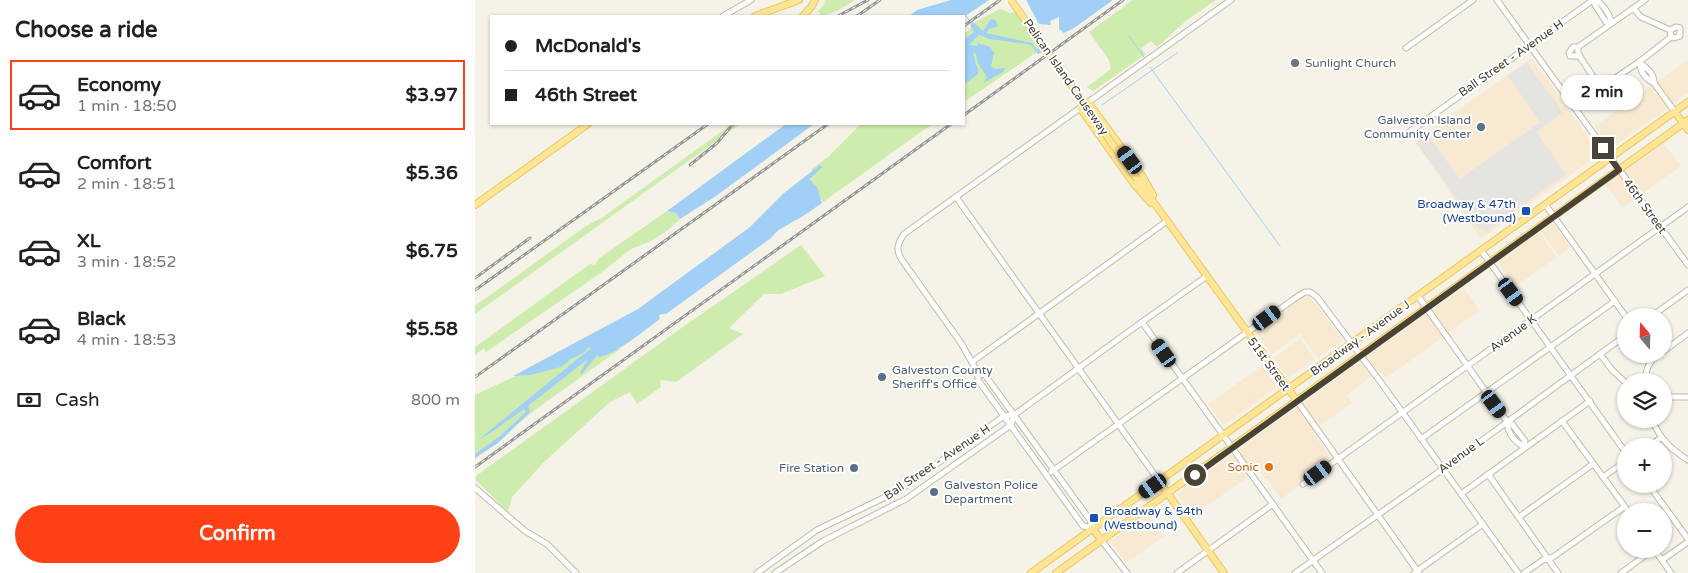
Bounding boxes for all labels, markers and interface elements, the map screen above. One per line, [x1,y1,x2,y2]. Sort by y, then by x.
street label: Pelican Island Causeway [1021,16,1112,138]
street label: Ball Street - Avenue H [1456,16,1566,100]
text: Choose a ride [15,17,158,43]
text: McDonald's [535,35,641,57]
place label: Sunlight Church [1305,56,1396,70]
marker: Sunlight Church [1289,57,1301,69]
icon: car [17,73,62,118]
text: Economy [77,74,161,96]
callout: 2 min [1562,76,1644,110]
text: 2 min [1581,82,1623,102]
text: $3.97 [406,84,458,106]
text: 46th Street [535,84,637,106]
text: 1 min · 18:50 [77,96,176,116]
place label: Galveston Island Community Center [1364,113,1471,141]
marker: Galveston Island Community Center [1475,121,1487,133]
route end [1592,137,1614,159]
car [1115,143,1144,177]
icon: car [17,151,62,196]
text: Comfort [77,152,151,174]
text: $5.36 [406,162,458,184]
text: 2 min · 18:51 [77,174,176,194]
street label: 46th Street [1620,176,1670,236]
place label: Broadway & 47th (Westbound) [1417,197,1516,225]
marker: Broadway & 47th (Westbound) [1520,205,1532,217]
icon: car [17,229,62,274]
text: XL [77,230,101,252]
text: $6.75 [406,240,458,262]
text: 3 min · 18:52 [77,252,176,272]
car [1496,275,1525,309]
street label: Broadway - Avenue J [1308,297,1412,379]
car [1250,303,1283,333]
icon: car [17,307,62,352]
text: Black [77,308,126,330]
north arrow [1617,308,1673,362]
map controls [1617,308,1672,558]
street label: Avenue K [1487,311,1539,355]
text: $5.58 [406,318,458,340]
text: 4 min · 18:53 [77,330,176,350]
street label: 51st Street [1245,334,1293,394]
car [1149,336,1178,370]
place label: Galveston County Sheriff's Office [892,363,993,391]
marker: Galveston County Sheriff's Office [876,371,888,383]
button: layers [1617,373,1672,428]
icon: cash [15,386,43,414]
car [1479,387,1508,421]
text: Cash [55,389,100,411]
text: 800 m [411,390,460,410]
street label: Ball Street - Avenue H [881,421,993,503]
street label: Avenue L [1435,434,1487,476]
button: + [1617,438,1672,493]
car [1301,458,1334,488]
place label: Sonic [1228,460,1259,474]
place label: Fire Station [779,461,844,475]
marker: Sonic [1263,461,1275,473]
marker: Fire Station [848,462,860,474]
route start [1184,464,1206,486]
car [1136,471,1169,501]
place label: Galveston Police Department [944,478,1038,506]
marker: Galveston Police Department [928,486,940,498]
button: − [1617,503,1672,558]
place label: Broadway & 54th (Westbound) [1104,504,1203,532]
button: Confirm [15,505,460,563]
marker: Broadway & 54th (Westbound) [1088,512,1100,524]

